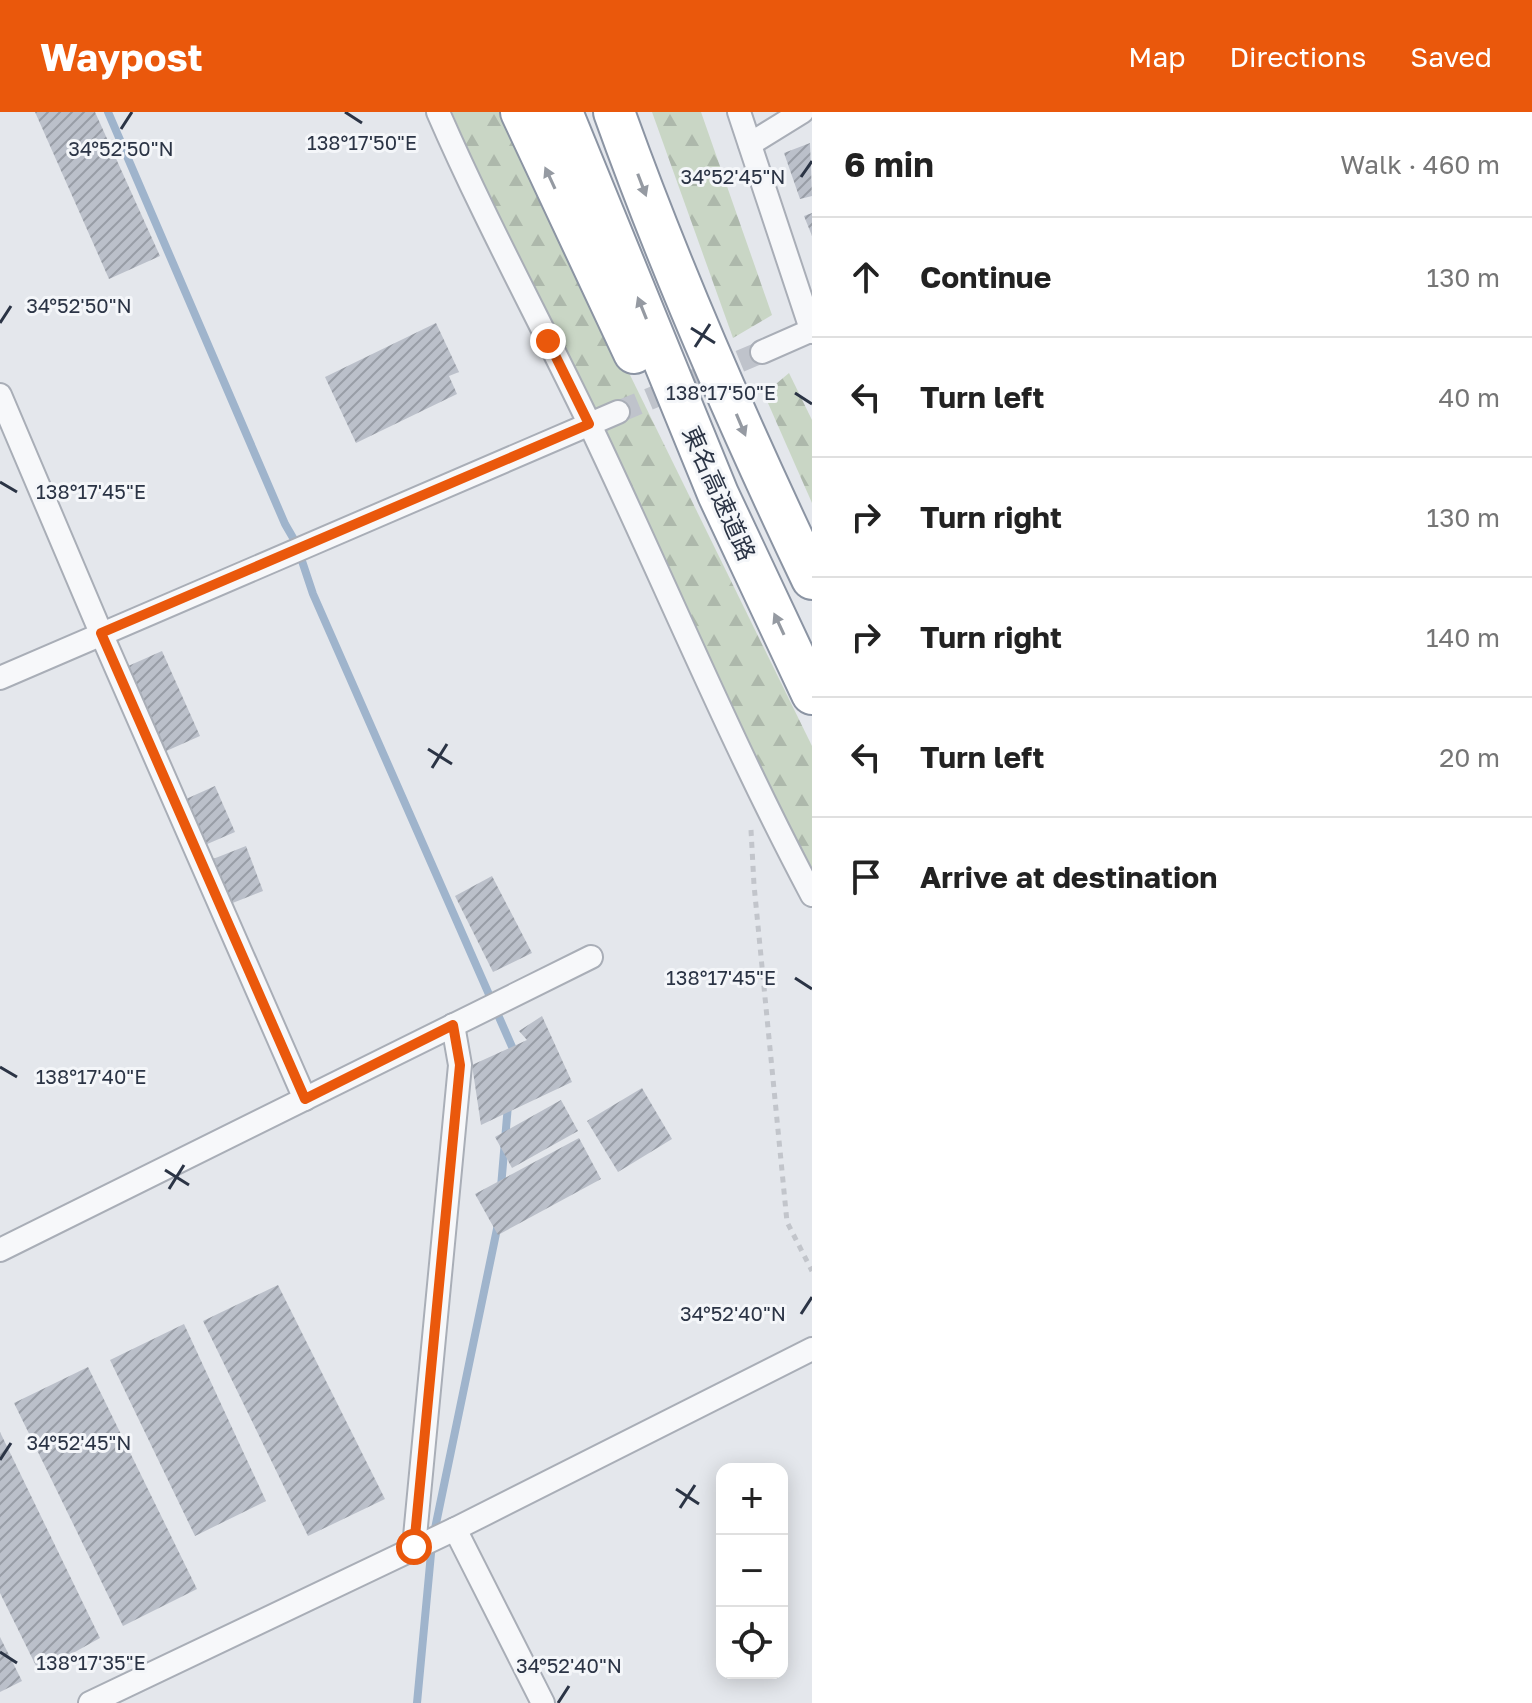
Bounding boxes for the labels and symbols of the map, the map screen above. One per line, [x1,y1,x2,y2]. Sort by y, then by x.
text: 138°17'50"E [307,130,417,154]
text: 34°52'50"N [68,136,174,160]
text: 34°52'45"N [680,164,786,188]
one-way arrow [543,167,557,190]
one-way arrow [636,173,649,197]
text: 34°52'50"N [26,293,132,317]
one-way arrow [636,296,649,320]
route end [530,323,566,359]
text: 138°17'50"E [666,380,776,404]
one-way arrow [735,413,748,437]
street label: 東名高速道路 [677,421,763,565]
text: 138°17'45"E [36,479,146,503]
one-way arrow [772,612,786,635]
text: 138°17'45"E [666,965,776,989]
text: 138°17'40"E [36,1064,146,1088]
text: 34°52'40"N [680,1301,786,1325]
text: 34°52'45"N [26,1430,132,1454]
route start [396,1529,432,1565]
text: 138°17'35"E [36,1650,146,1674]
text: 34°52'40"N [516,1653,622,1677]

